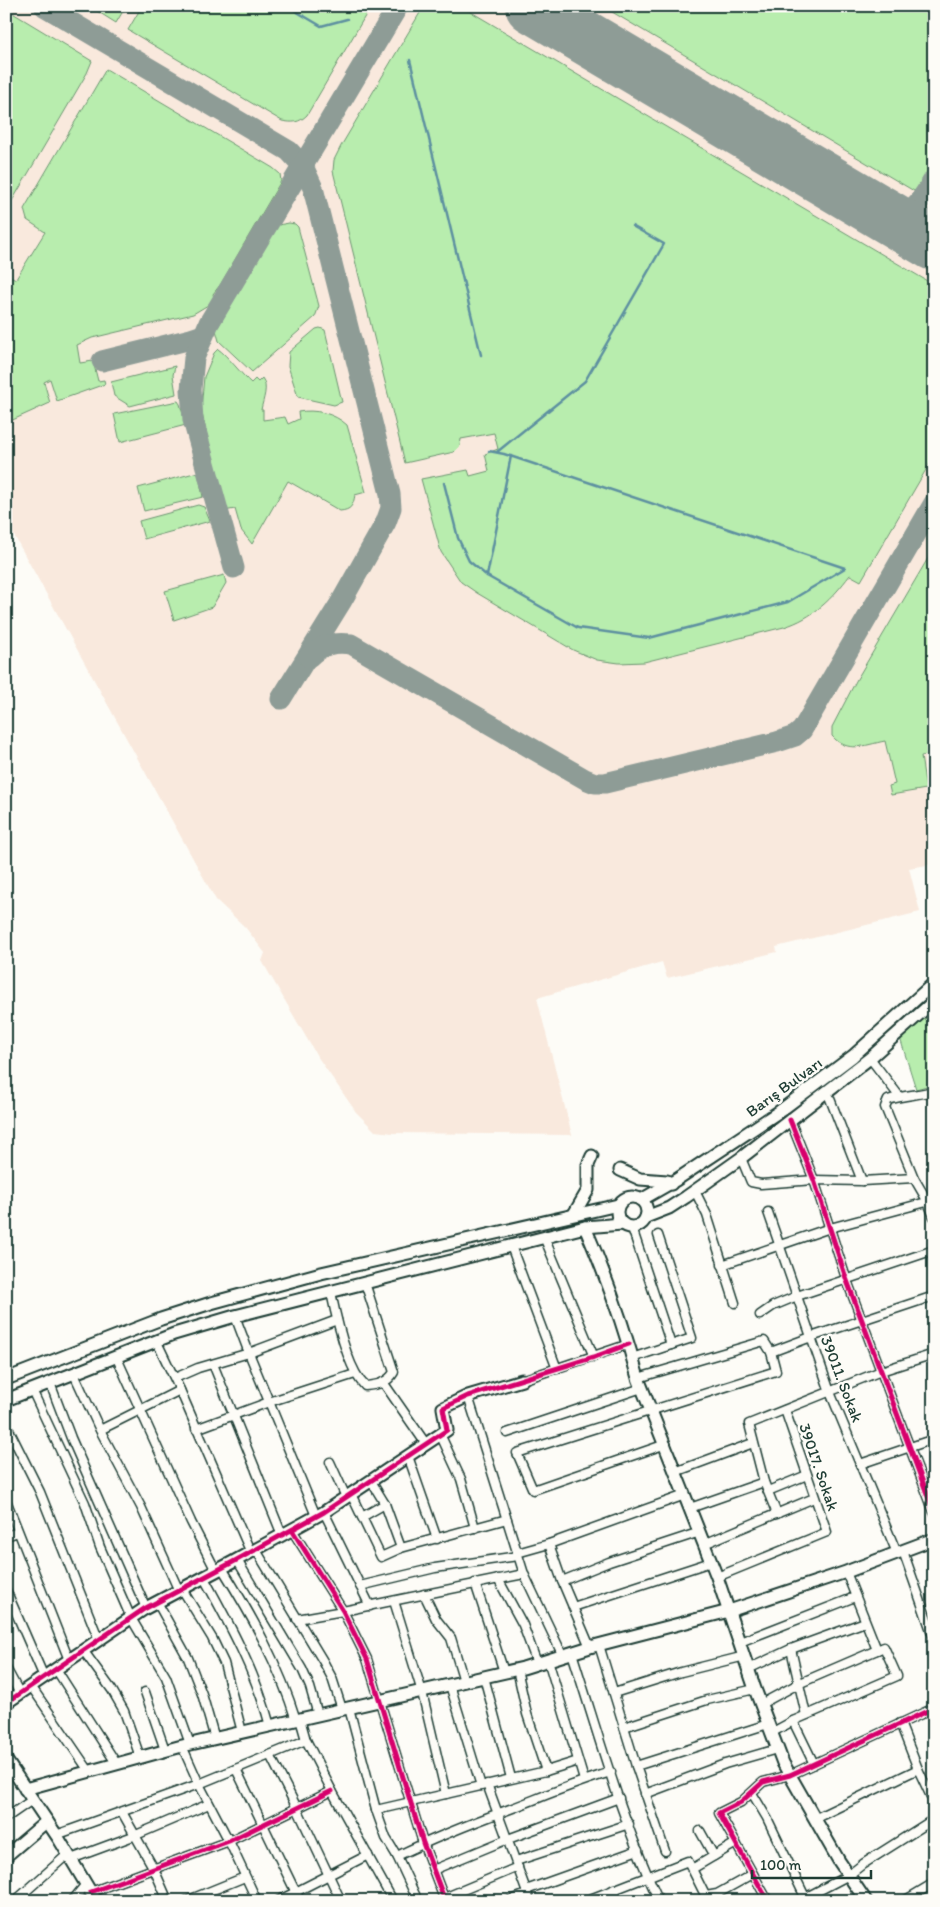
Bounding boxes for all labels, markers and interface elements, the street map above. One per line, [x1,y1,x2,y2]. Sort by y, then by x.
street label: Barış Bulvarı [742,1053,826,1121]
street label: 39011. Sokak [817,1333,867,1425]
street label: 39017. Sokak [795,1421,843,1513]
scale bar [752,1847,871,1879]
text: 100 m [760,1856,802,1874]

